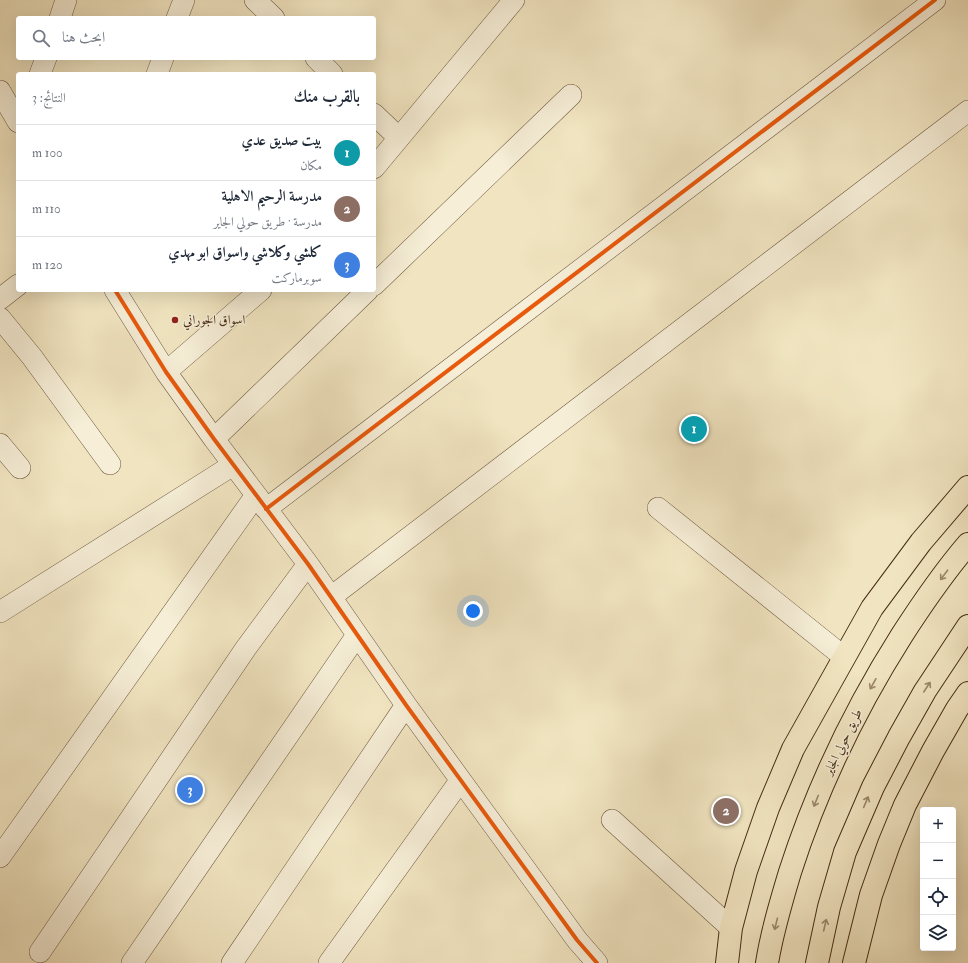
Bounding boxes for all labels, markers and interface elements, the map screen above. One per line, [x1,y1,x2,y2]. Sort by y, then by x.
search box [16,16,376,60]
icon: search [30,27,52,49]
text: ابحث هنا [62,28,105,47]
text: بالقرب منك [294,86,360,107]
text: النتائج: 3 [32,90,66,106]
text: بيت صديق عدي [241,131,322,150]
text: 100 m [32,145,63,161]
text: 1 [345,145,349,161]
text: مكان [300,158,322,174]
text: مدرسة الرحيم الاهلية [222,187,322,206]
text: 110 m [32,201,61,217]
text: 2 [344,201,350,217]
text: مدرسة · طريق حولي الجاير [214,214,322,230]
text: كلشي وكلاشي واسواق ابو مهدي [168,243,322,262]
text: 120 m [32,257,63,273]
text: 3 [345,257,350,273]
text: سوبرماركت [272,270,322,286]
place label: اسواق الجوراني [183,312,245,331]
marker: اسواق الجوراني [170,315,180,325]
pin: 1 [681,414,707,444]
one-way arrow [940,569,948,580]
your location [463,601,483,621]
one-way arrow [868,678,876,690]
one-way arrow [923,682,931,693]
street label: طريق حولي الجاير [819,706,869,781]
pin: 3 [177,775,203,805]
one-way arrow [812,794,820,806]
pin: 2 [713,796,739,826]
one-way arrow [863,796,871,808]
map controls [920,807,956,951]
button: + [920,807,956,843]
button: − [920,843,956,879]
button: locate [920,879,956,915]
button: layers [920,915,956,951]
one-way arrow [771,917,779,930]
one-way arrow [822,919,830,932]

